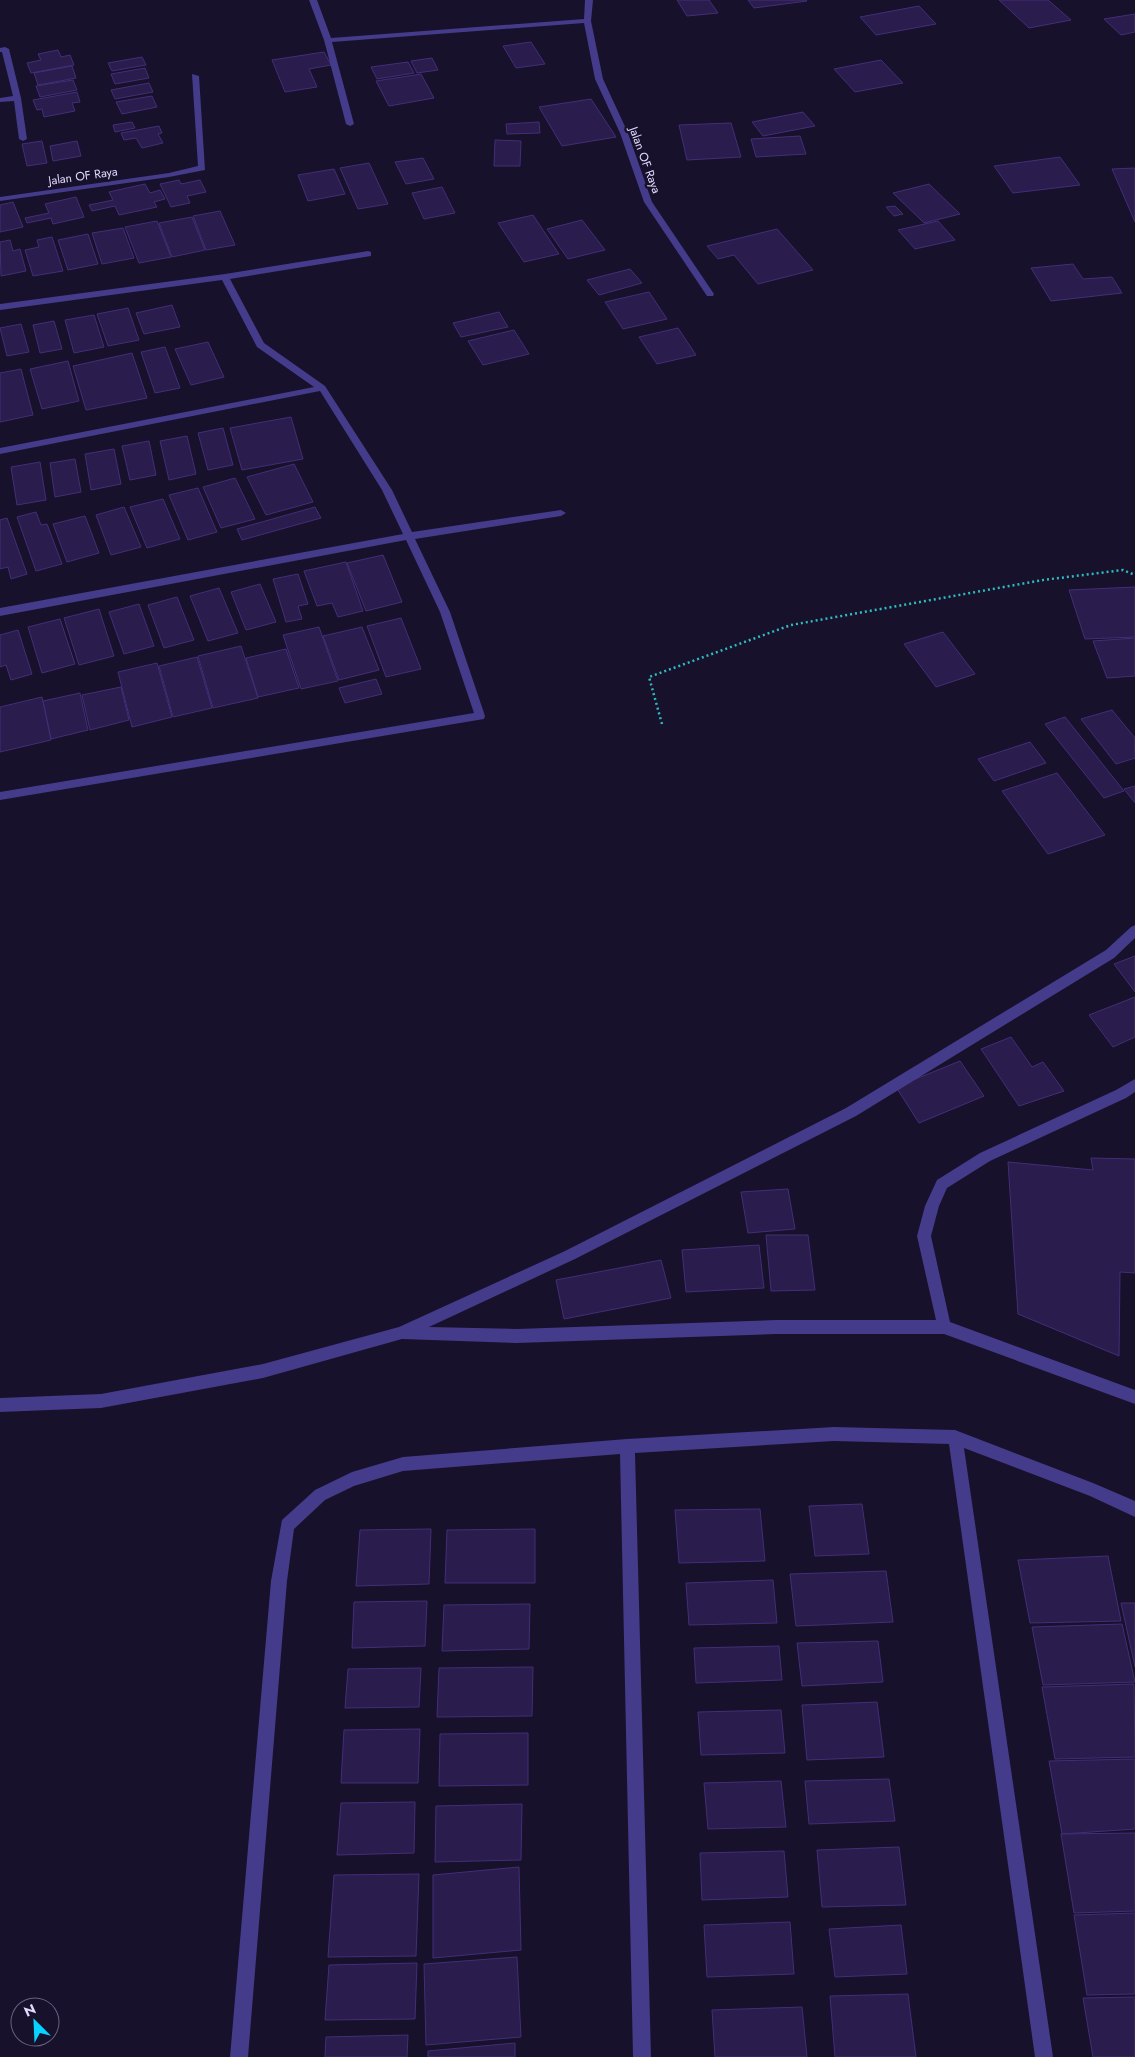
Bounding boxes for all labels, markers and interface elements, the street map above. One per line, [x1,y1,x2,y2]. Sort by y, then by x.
street label: Jalan OF Raya [624,122,665,196]
street label: Jalan OF Raya [45,162,119,190]
north arrow [10,1997,60,2047]
text: N [21,1999,39,2022]

